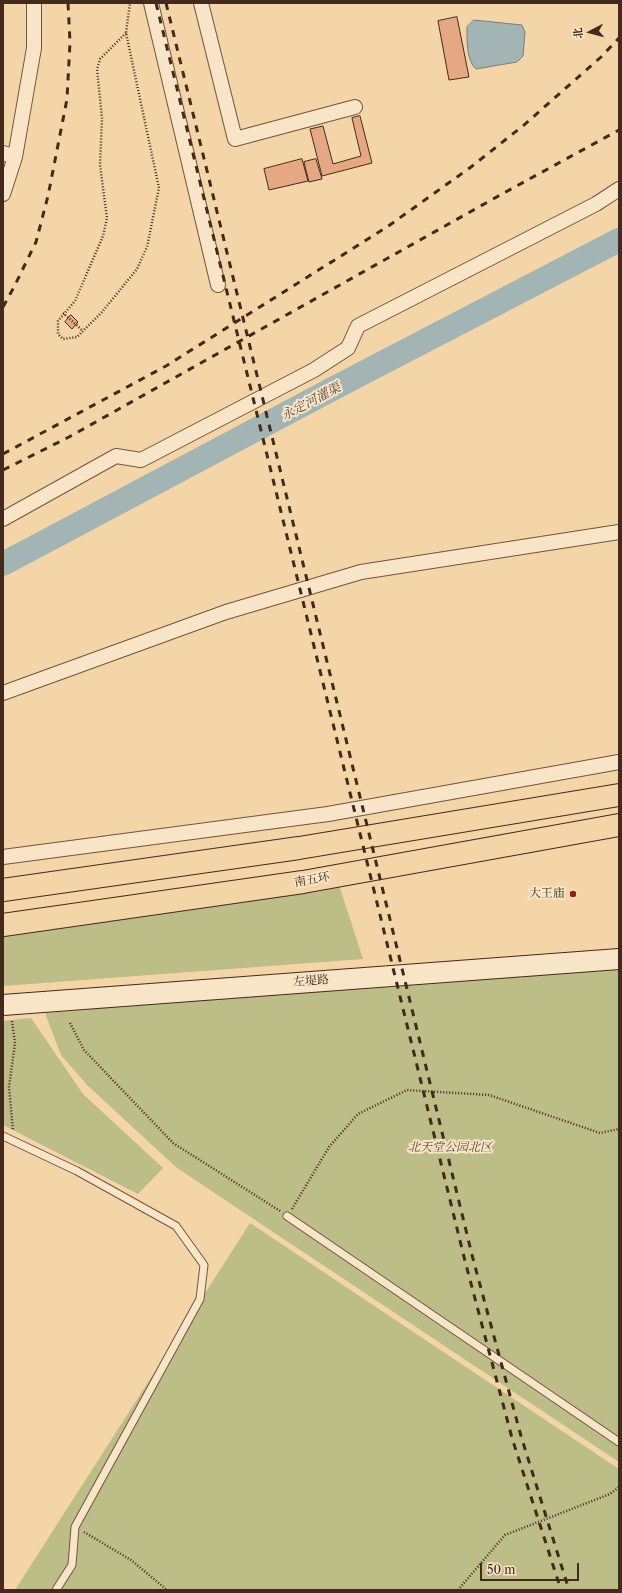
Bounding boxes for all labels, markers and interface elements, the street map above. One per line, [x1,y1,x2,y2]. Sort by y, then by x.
north arrow [570,12,610,52]
text: 北 [571,27,586,39]
water label: 永定河灌渠 [279,380,343,424]
street label: 南五环 [293,870,331,890]
place label: 大王庙 [529,887,565,901]
marker: 大王庙 [568,889,578,899]
street label: 左堤路 [293,973,329,989]
park label: 北天堂公园北区 [408,1141,492,1155]
scale bar [482,1555,581,1581]
text: 50 m [487,1562,516,1577]

